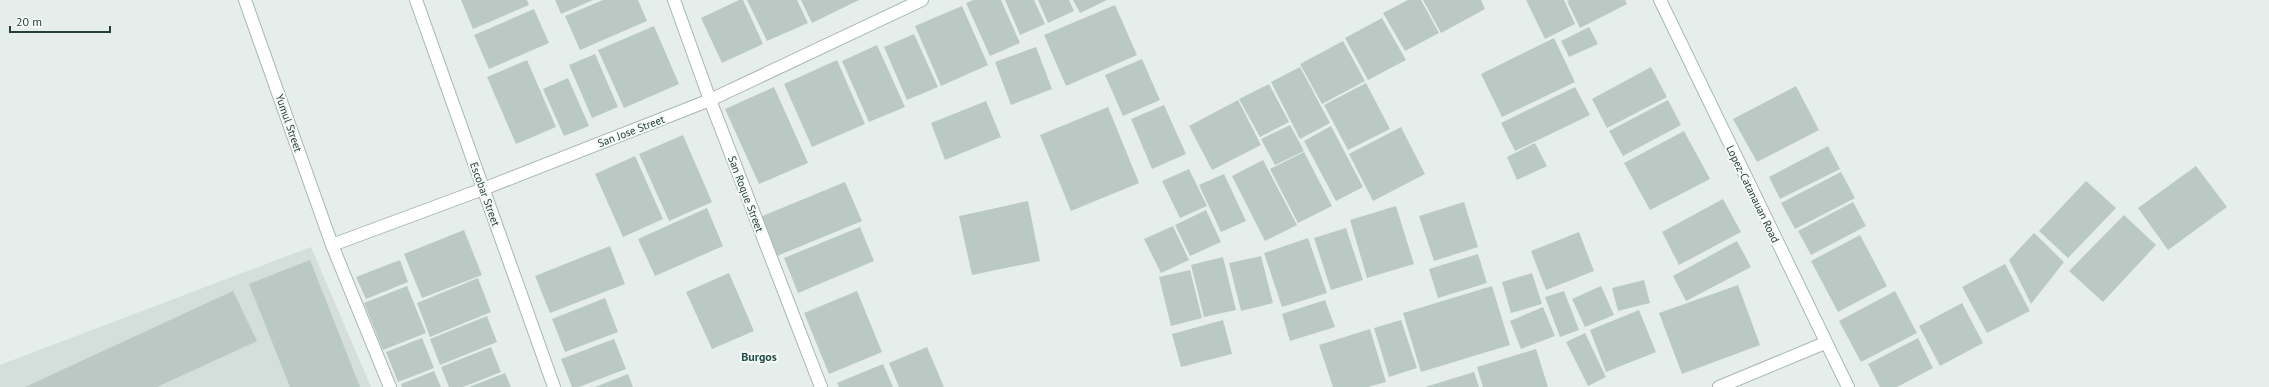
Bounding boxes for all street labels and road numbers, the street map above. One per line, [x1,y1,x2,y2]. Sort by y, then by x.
street label: Yumul Street [273,92,306,154]
street label: San Jose Street [596,112,667,150]
street label: Lopez-Catanauan Road [1723,143,1783,245]
street label: San Roque Street [725,154,767,234]
street label: Escobar Street [467,160,503,228]

